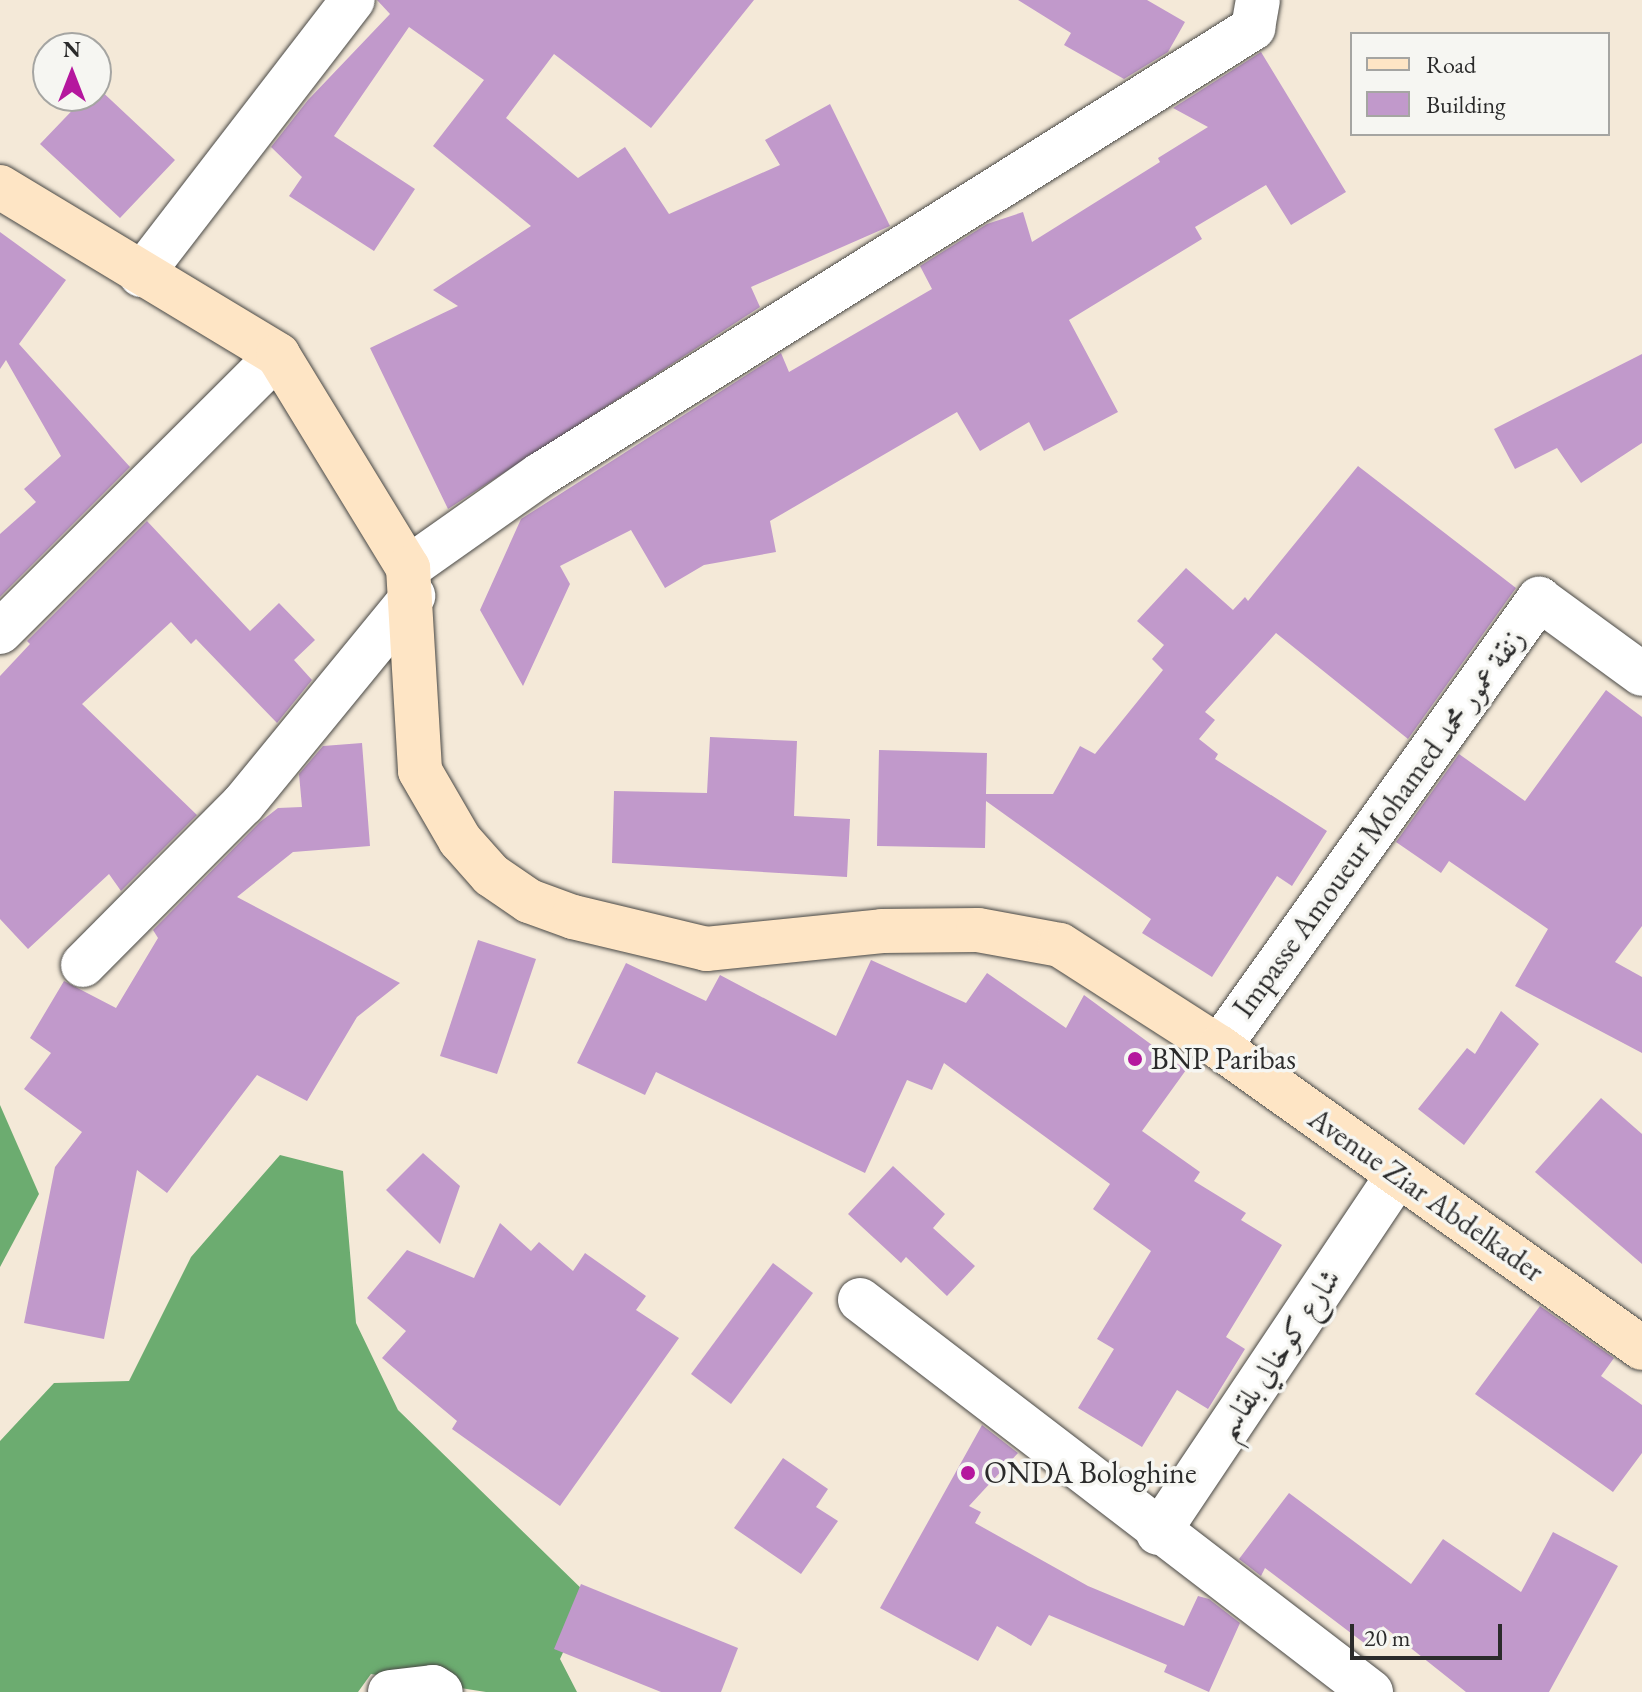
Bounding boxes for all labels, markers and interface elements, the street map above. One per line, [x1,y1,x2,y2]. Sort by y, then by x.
north arrow [32,32,112,112]
legend [1350,32,1610,136]
text: N [63,35,81,64]
text: Road [1426,49,1476,80]
text: Building [1426,89,1506,120]
street label: Impasse Amoueur Mohamed زنقة عمور محمد [1226,622,1532,1024]
place label: BNP Paribas [1151,1041,1296,1077]
marker: BNP Paribas [1126,1050,1144,1068]
street label: Avenue Ziar Abdelkader [1302,1100,1550,1290]
street label: شارع كوخالي بلقاسم [1208,1262,1348,1446]
place label: ONDA Bologhine [984,1455,1197,1491]
marker: ONDA Bologhine [959,1464,977,1482]
scale bar [1354,1608,1506,1658]
text: 20 m [1364,1622,1411,1653]

